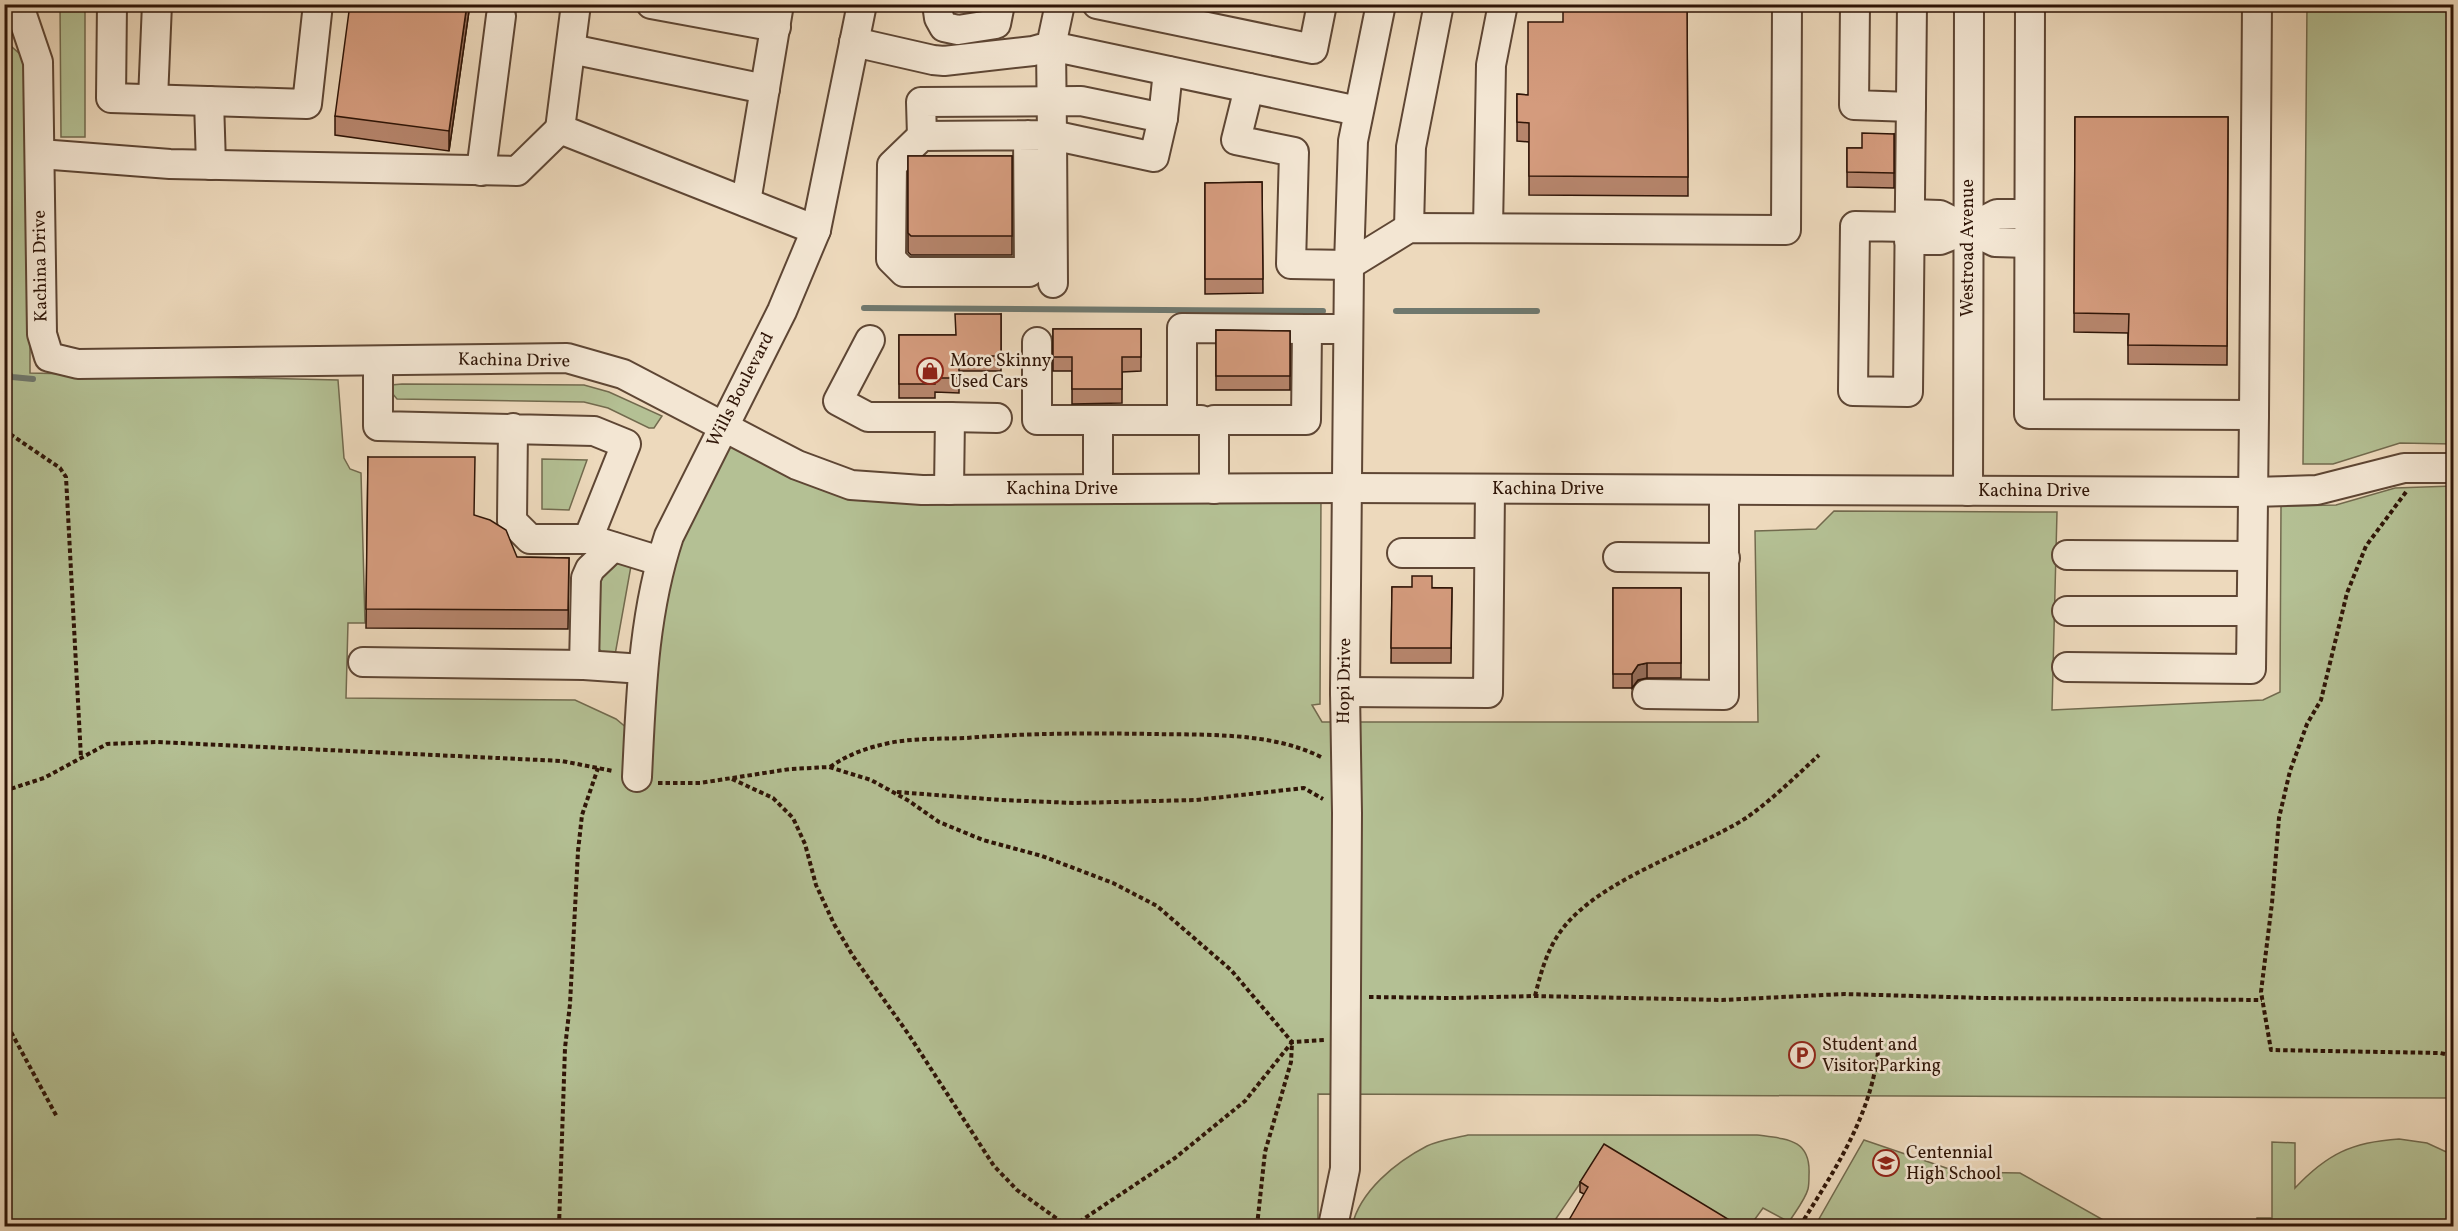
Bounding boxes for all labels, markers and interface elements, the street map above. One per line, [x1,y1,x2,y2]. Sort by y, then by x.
street label: Westroad Avenue [1956,179,1981,317]
street label: Kachina Drive [28,210,54,322]
street label: Wills Boulevard [701,328,781,452]
street label: Kachina Drive [458,348,570,374]
place label: More Skinny Used Cars [950,349,1052,395]
shop icon: More Skinny Used Cars [915,356,945,386]
street label: Kachina Drive [1006,477,1118,502]
street label: Kachina Drive [1492,477,1604,502]
street label: Kachina Drive [1978,479,2090,504]
street label: Hopi Drive [1332,638,1358,724]
place label: Student and Visitor Parking [1822,1033,1941,1079]
parking icon: Student and Visitor Parking [1787,1040,1817,1070]
place label: Centennial High School [1906,1141,2001,1187]
school or university icon: Centennial High School [1871,1148,1901,1178]

